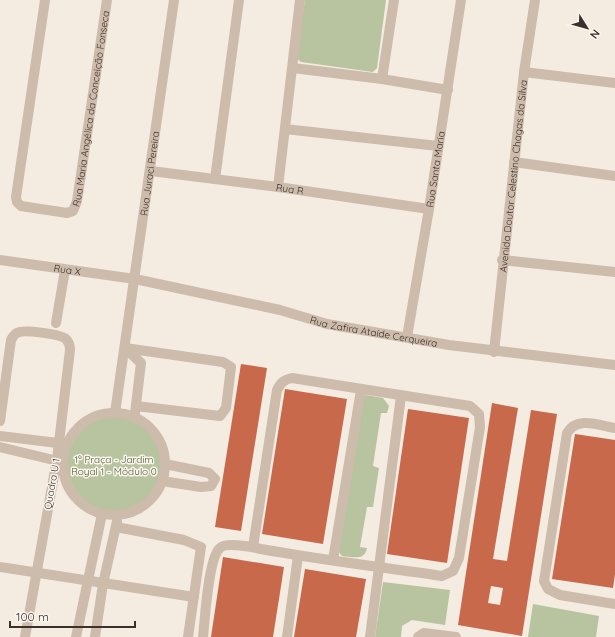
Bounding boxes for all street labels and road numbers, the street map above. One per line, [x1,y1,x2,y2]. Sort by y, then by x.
street label: Rua Maria Angélica da Conceição Fonseca [69,10,112,208]
street label: Avenida Doutor Celestino Chagas da Silva [496,79,530,273]
street label: Rua Juraci Pereira [137,130,162,217]
street label: Rua Santa Maria [423,130,447,208]
street label: Rua R [275,180,305,197]
street label: Rua X [53,261,82,278]
street label: Rua Zafira Ataíde Cerqueira [308,313,439,349]
street label: Quadra U 1 [41,457,63,511]

